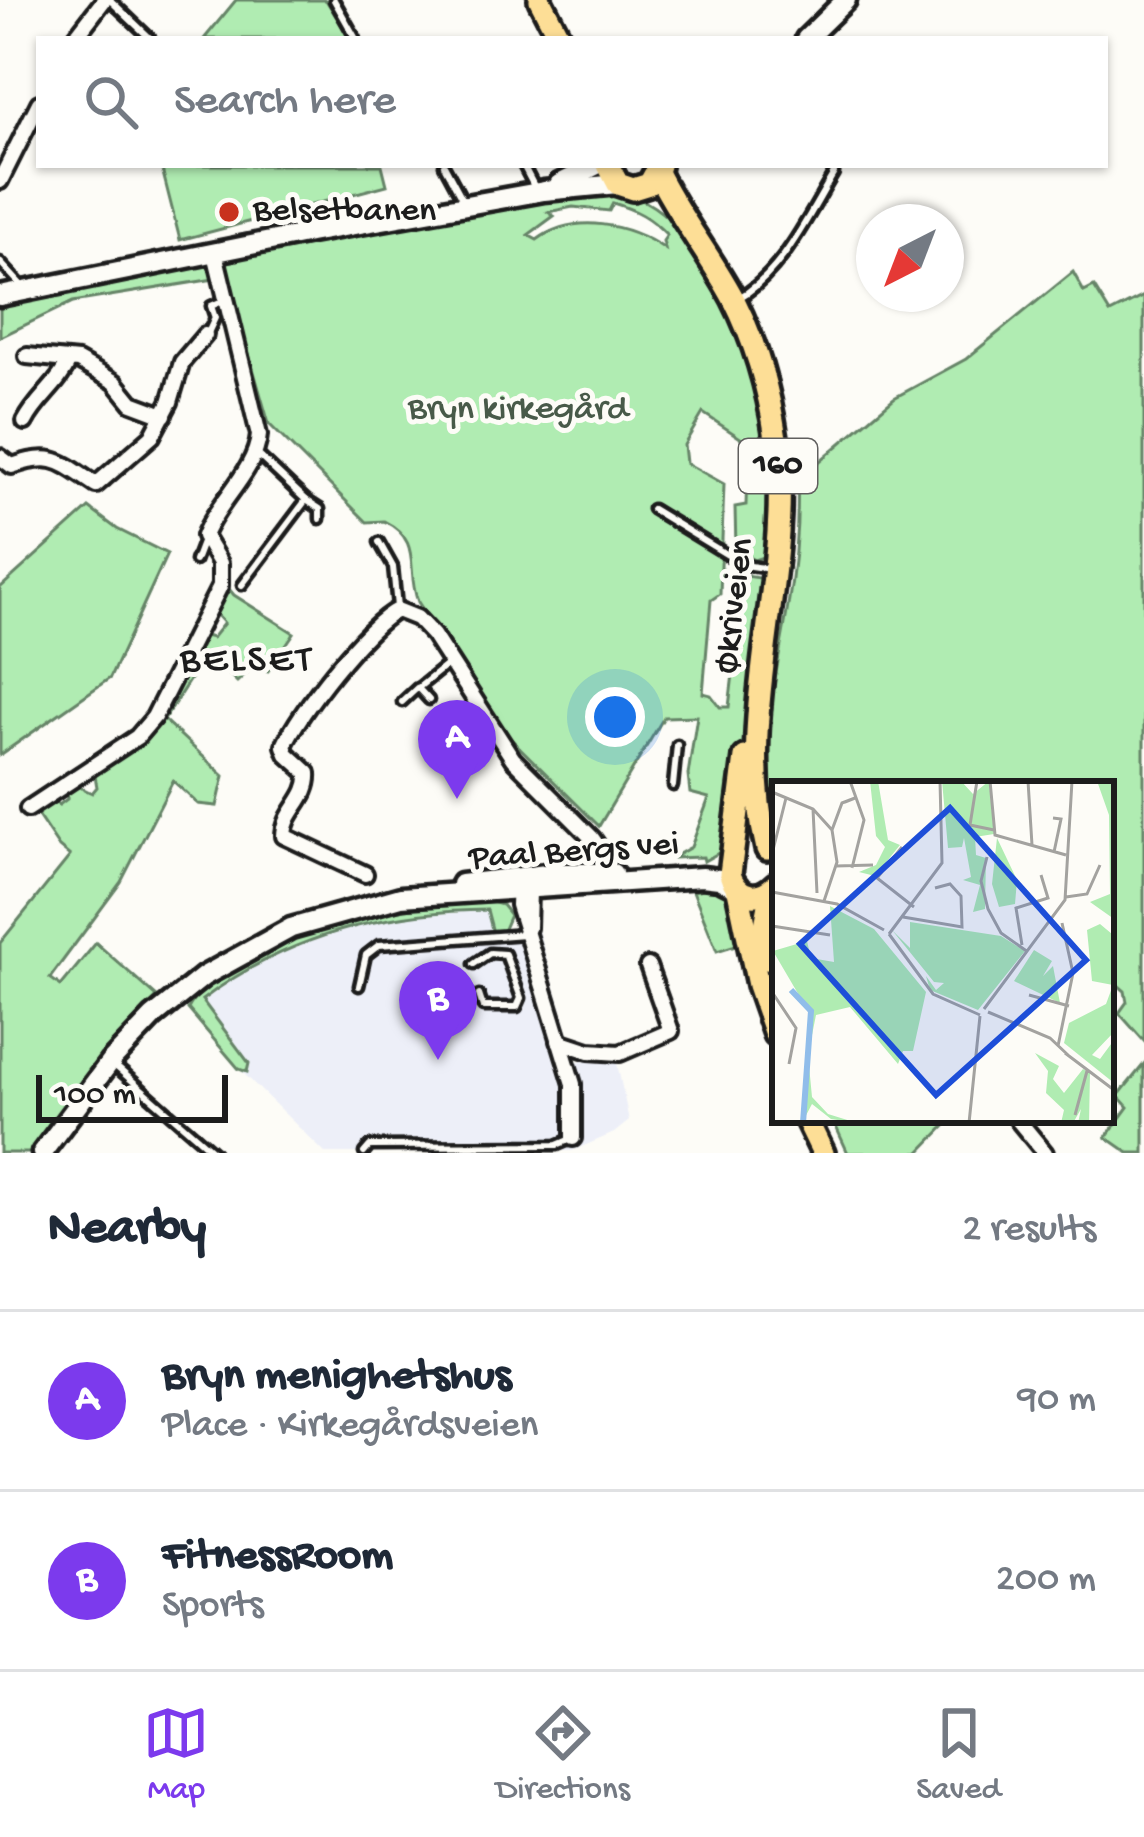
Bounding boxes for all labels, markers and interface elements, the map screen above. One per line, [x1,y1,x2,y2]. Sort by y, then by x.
search box [36,36,1108,168]
icon: search [78,69,144,135]
text: Search here [174,76,396,129]
place label: Belsetbanen [252,191,436,234]
marker: Belsetbanen [216,199,242,225]
north arrow [856,204,964,312]
park label: Bryn kirkegård [407,389,631,432]
road number: 160 [739,439,817,493]
street label: Økriveien [706,536,766,676]
district label: BELSET [179,639,314,685]
your location [585,687,645,747]
pin: A [418,700,496,799]
inset map [772,781,1114,1123]
street label: Paal Bergs vei [466,824,681,882]
pin: B [399,961,477,1060]
scale bar [36,1069,228,1122]
text: 100 m [54,1077,136,1115]
text: Nearby [48,1201,206,1261]
text: 2 results [962,1208,1096,1254]
text: Bryn menighetshus [162,1351,511,1404]
text: A [75,1378,99,1424]
text: 90 m [1017,1378,1096,1424]
text: Place · Kirkegårdsveien [162,1404,538,1450]
text: FitnessRoom [162,1531,393,1584]
text: B [77,1558,97,1604]
text: 200 m [996,1558,1096,1604]
text: Sports [162,1584,264,1630]
tab: Map [143,1700,209,1810]
tab: Directions [496,1700,630,1810]
tab: Saved [916,1700,1001,1810]

